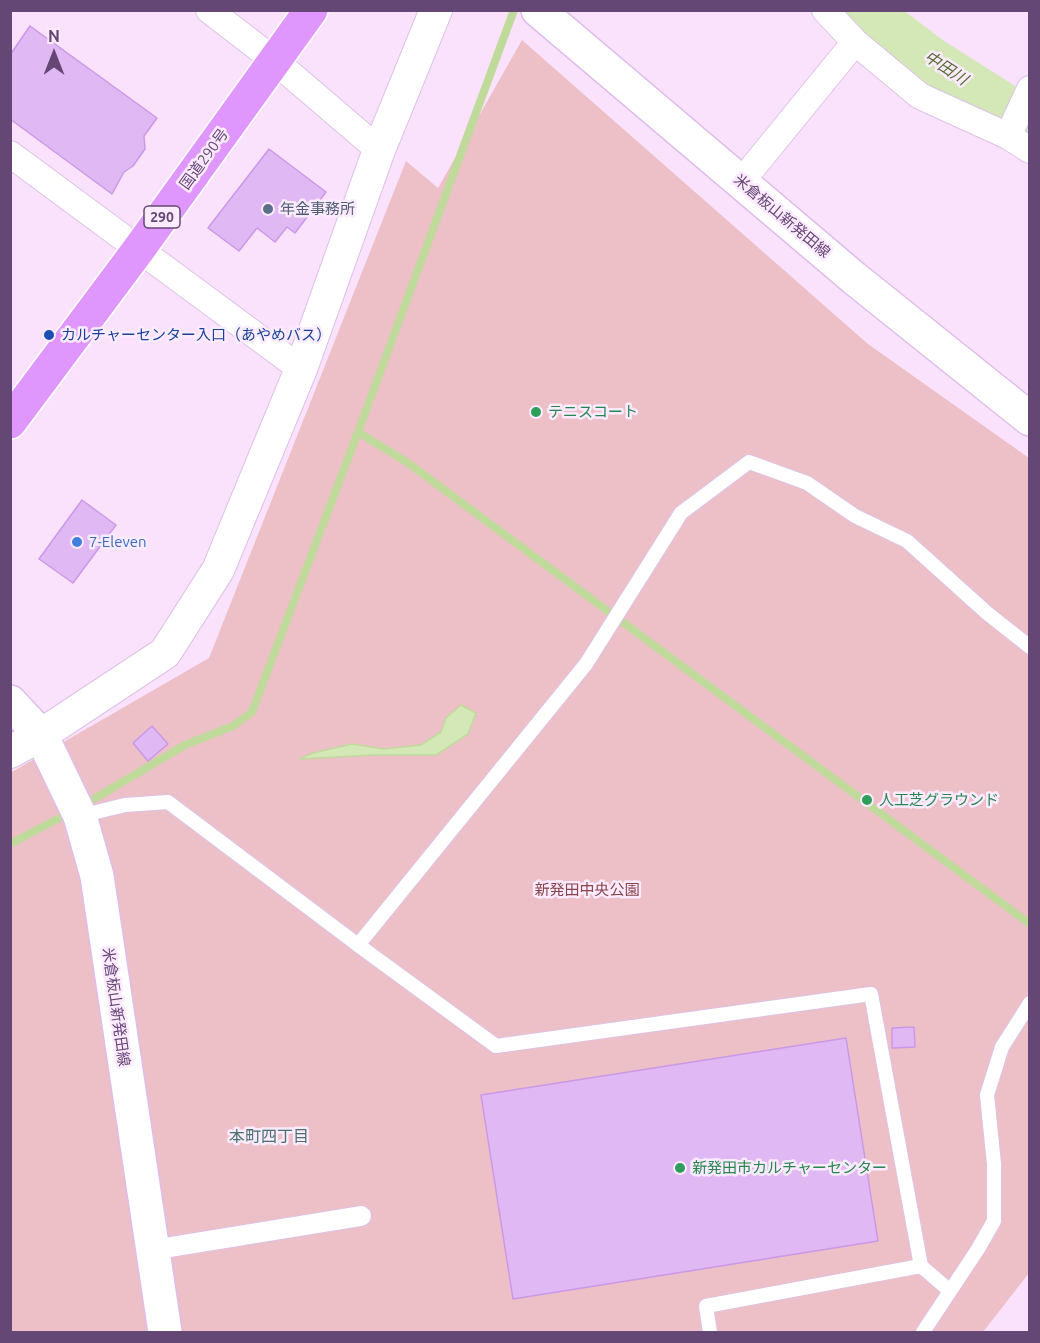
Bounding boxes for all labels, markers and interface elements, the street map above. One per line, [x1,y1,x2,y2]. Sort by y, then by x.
north arrow [24,24,84,84]
text: N [48,27,60,45]
water label: 中田川 [921,47,971,89]
street label: 国道290号 [176,125,232,193]
street label: 米倉板山新発田線 [730,171,834,261]
place label: 年金事務所 [280,200,355,218]
marker: 年金事務所 [261,202,275,216]
road number: 290 [144,206,180,228]
place label: カルチャーセンター入口（あやめバス） [61,326,331,344]
marker: カルチャーセンター入口（あやめバス） [42,328,56,342]
place label: テニスコート [548,403,638,421]
marker: テニスコート [529,405,543,419]
place label: 7-Eleven [89,533,147,551]
marker: 7-Eleven [70,535,84,549]
place label: 人工芝グラウンド [879,791,999,809]
marker: 人工芝グラウンド [860,793,874,807]
park label: 新発田中央公園 [535,881,639,899]
street label: 米倉板山新発田線 [99,946,133,1068]
district label: 本町四丁目 [229,1127,309,1147]
place label: 新発田市カルチャーセンター [692,1159,887,1177]
marker: 新発田市カルチャーセンター [673,1161,687,1175]

